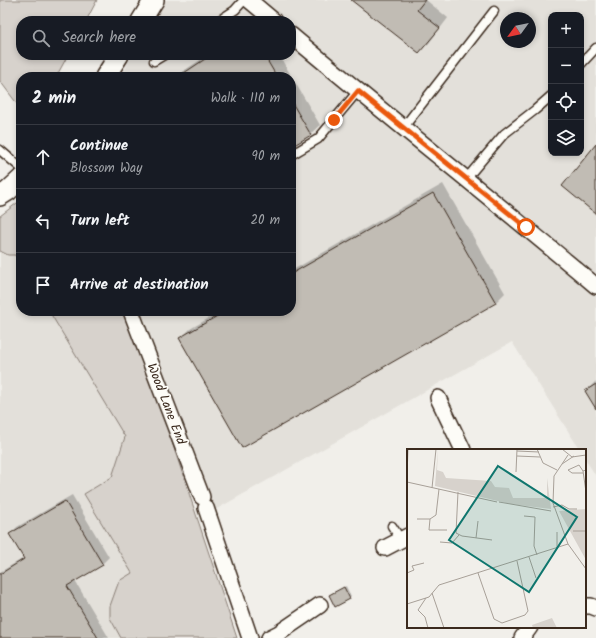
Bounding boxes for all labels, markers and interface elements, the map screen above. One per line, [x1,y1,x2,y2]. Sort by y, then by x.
north arrow [500,12,536,48]
map controls [548,12,584,156]
button: + [548,12,584,48]
search box [16,16,296,60]
text: Search here [62,26,136,50]
icon: search [30,27,52,49]
button: − [548,48,584,84]
button: locate [548,84,584,120]
text: 2 min [32,85,76,112]
text: Walk · 110 m [211,88,280,109]
route end [325,111,343,129]
button: layers [548,120,584,156]
text: Continue [70,134,128,158]
icon: ahead [32,146,54,168]
text: 90 m [252,146,280,167]
text: Blossom Way [70,158,142,179]
text: Turn left [70,209,130,233]
icon: left [32,210,54,232]
text: 20 m [250,210,280,231]
route start [517,218,535,236]
text: Arrive at destination [70,273,209,297]
icon: arrive [32,274,54,296]
street label: Wood Lane End [141,360,191,448]
inset map [407,449,586,628]

